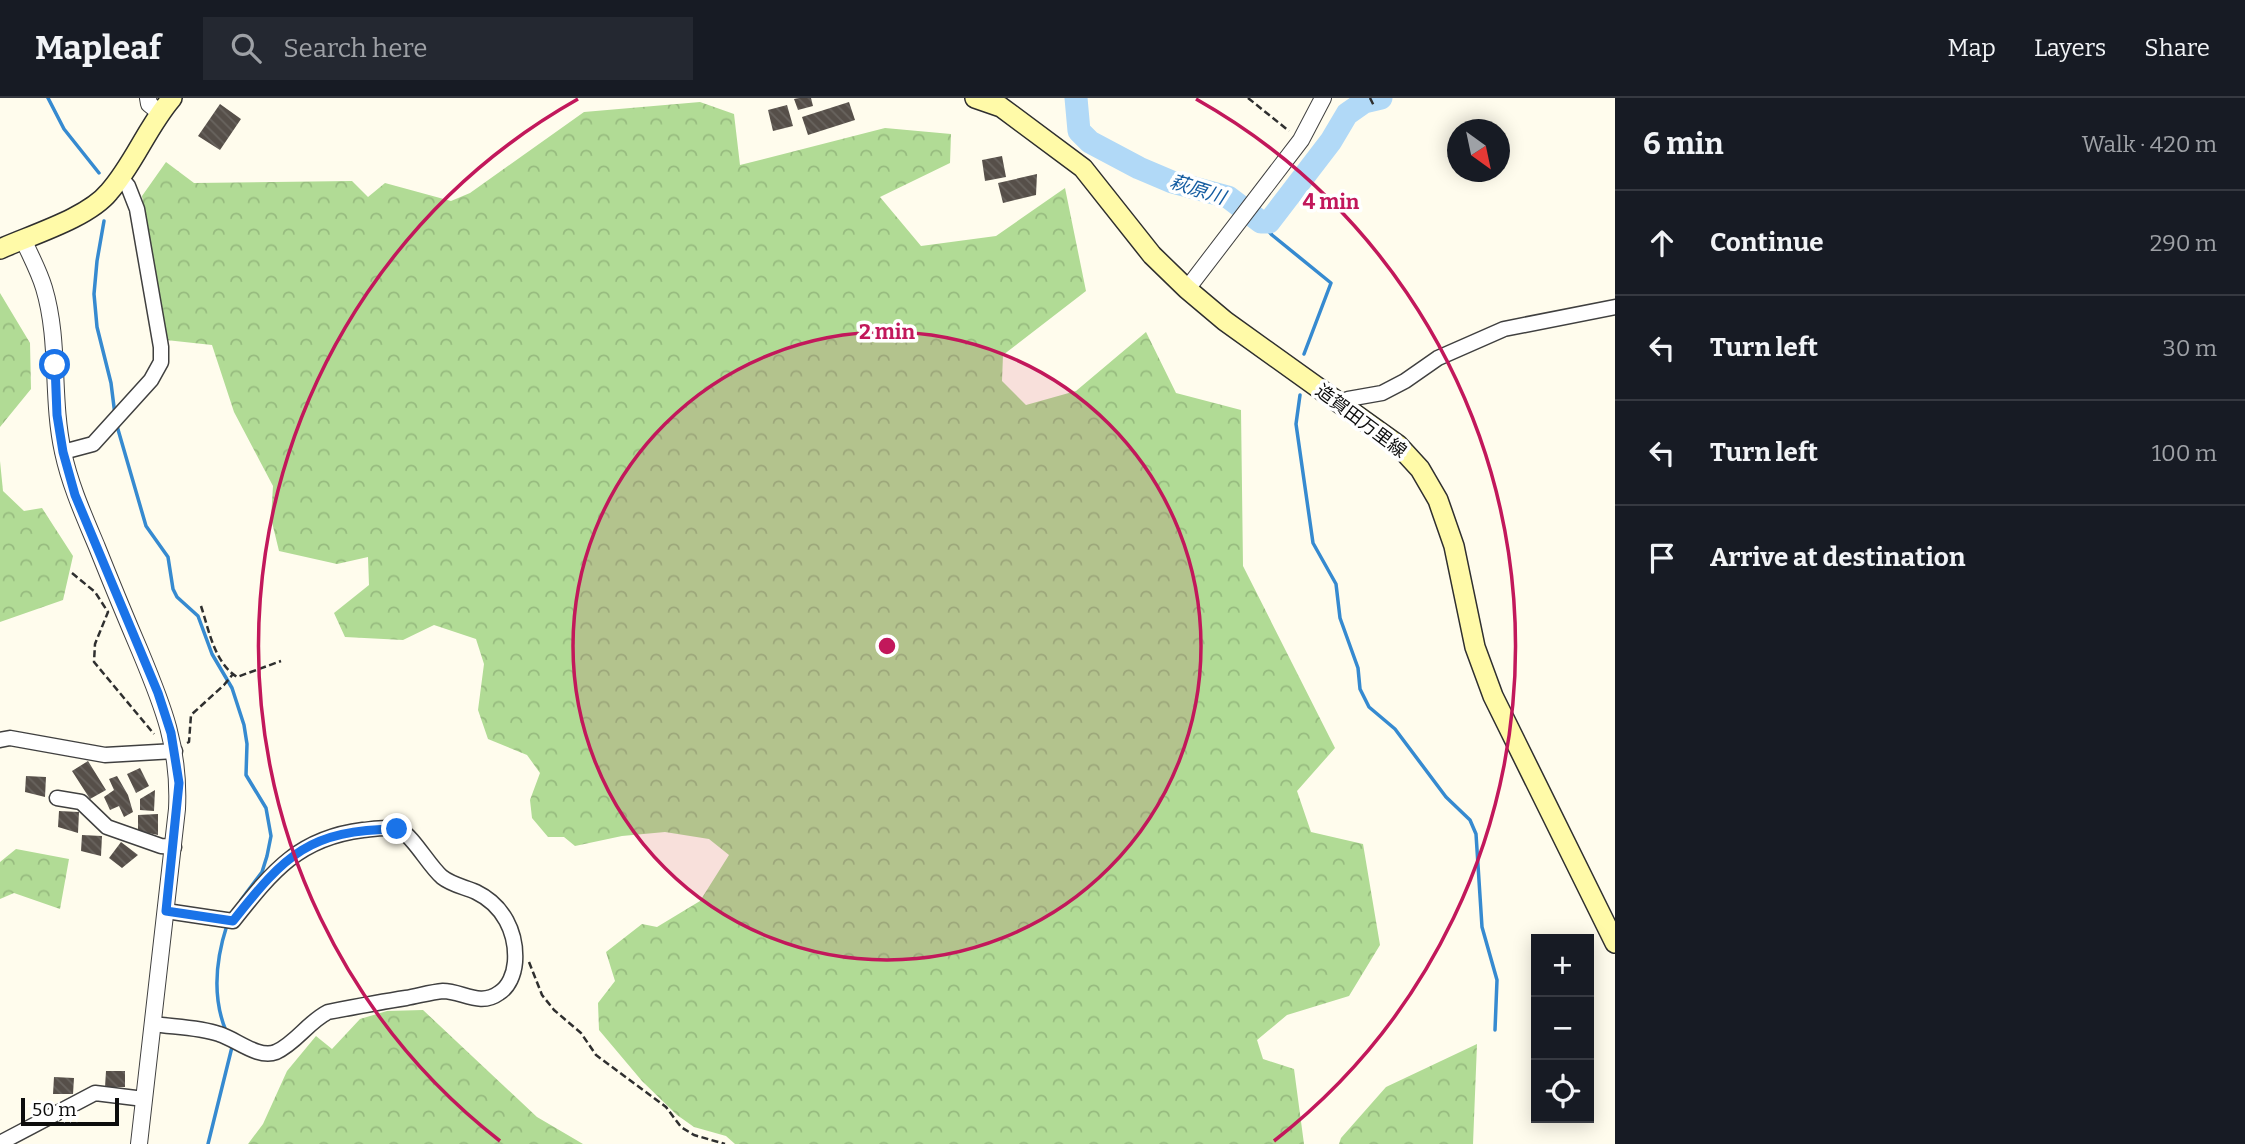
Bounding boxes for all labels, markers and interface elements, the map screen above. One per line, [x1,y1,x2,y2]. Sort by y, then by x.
search box [203,17,693,80]
text: Mapleaf [35,28,161,68]
icon: search [227,29,265,67]
text: Search here [283,33,427,64]
text: Map [1948,34,1996,62]
text: Layers [2034,34,2106,62]
text: Share [2144,34,2210,62]
north arrow [1447,119,1510,182]
text: 6 min [1643,126,1724,162]
text: Walk · 420 m [2082,130,2217,158]
water label: 萩原川 [1167,170,1230,210]
text: 4 min [1303,189,1360,215]
icon: ahead [1643,224,1681,262]
text: Continue [1710,227,1824,258]
text: 290 m [2150,229,2217,257]
text: 2 min [859,319,915,345]
icon: left [1643,329,1681,367]
text: Turn left [1710,332,1818,363]
text: 30 m [2163,334,2217,362]
route start [39,349,70,380]
street label: 造賀田万里線 [1311,380,1411,462]
icon: left [1643,434,1681,472]
text: Turn left [1710,437,1818,468]
text: 100 m [2152,439,2217,467]
icon: arrive [1643,539,1681,577]
text: Arrive at destination [1710,542,1965,573]
centre of rings [875,634,899,658]
route end [381,813,412,844]
map controls [1531,934,1594,1123]
button: + [1531,934,1594,997]
button: − [1531,997,1594,1060]
button: locate [1531,1060,1594,1123]
scale bar [21,1095,119,1127]
text: 50 m [32,1098,76,1121]

